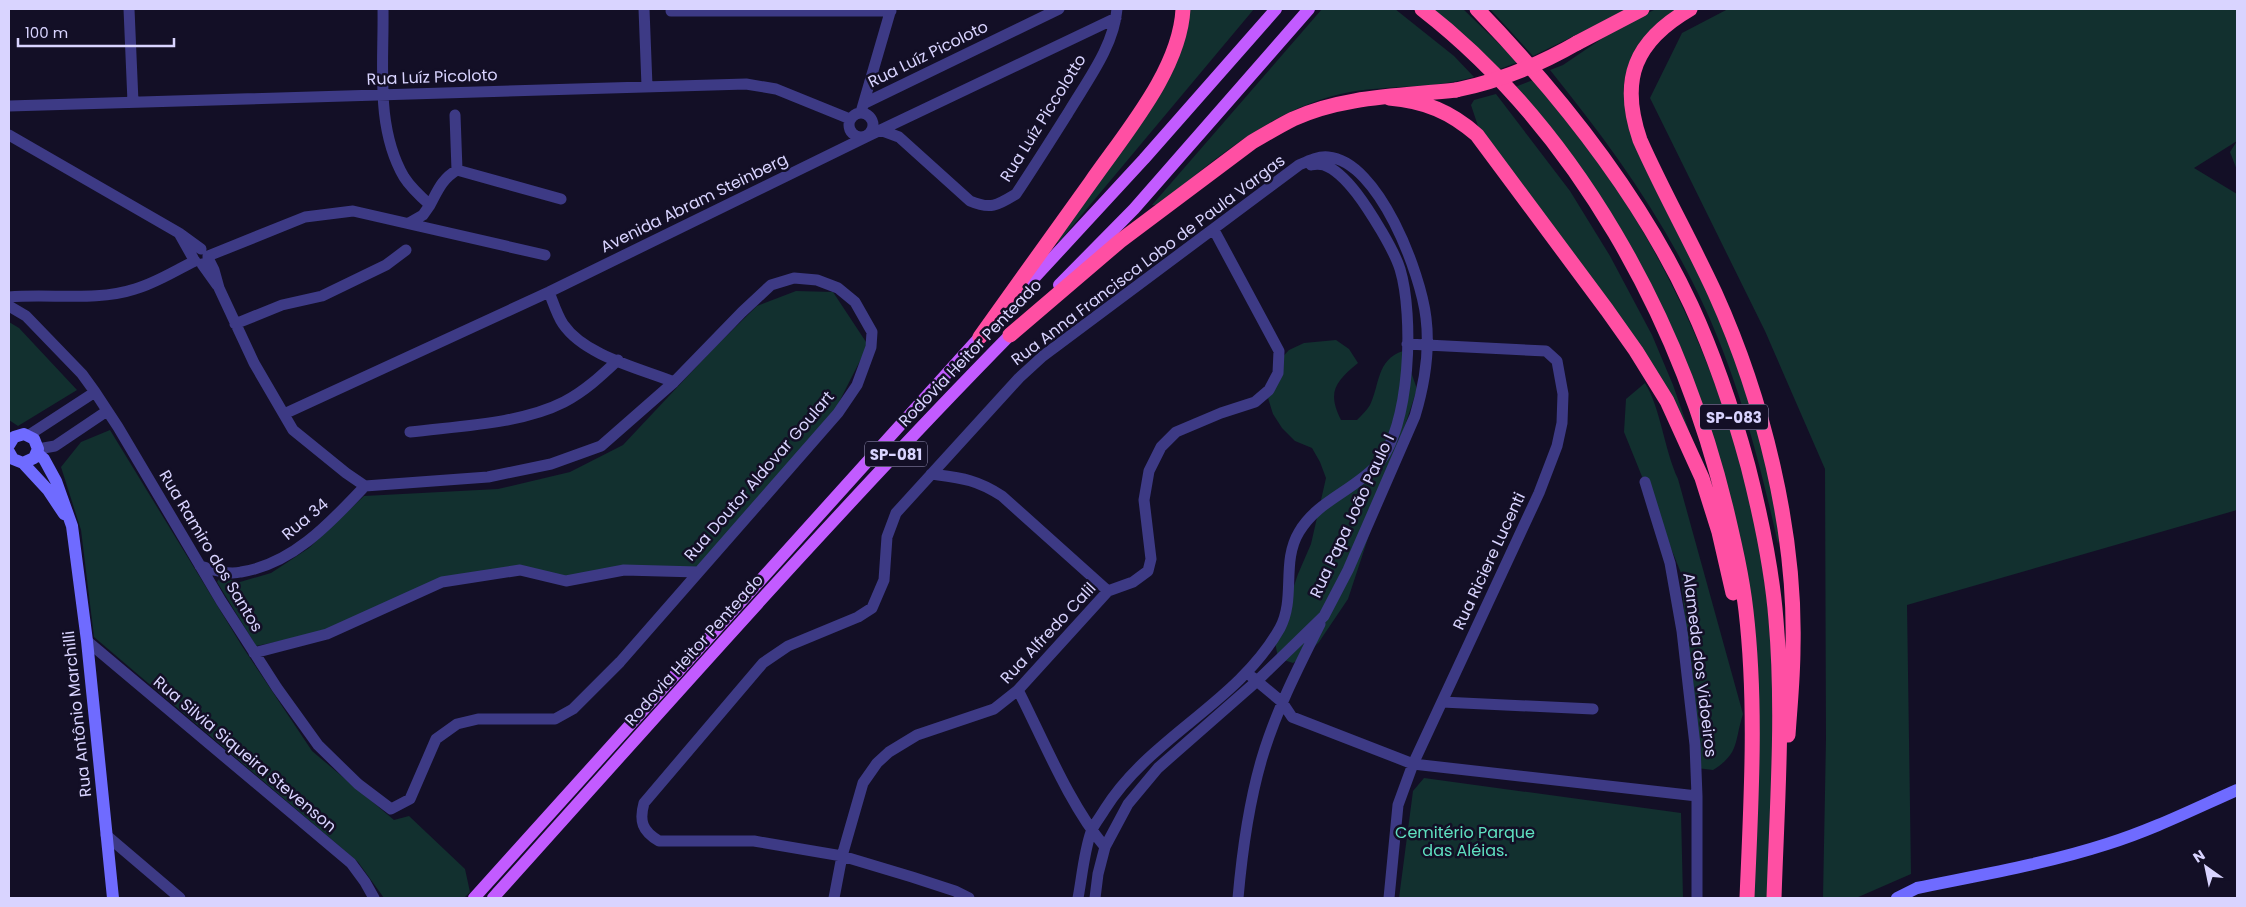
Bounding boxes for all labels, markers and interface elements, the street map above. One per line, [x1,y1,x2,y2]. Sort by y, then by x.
scale bar [18,15,174,47]
street label: Rua Luíz Picoloto [864,15,992,93]
text: 100 m [25,22,68,43]
street label: Rua Luíz Piccolotto [994,50,1092,186]
street label: Rua Luíz Picoloto [366,63,498,91]
street label: Avenida Abram Steinberg [597,148,791,258]
street label: Rua Anna Francisca Lobo de Paula Vargas [1006,149,1290,371]
street label: Rodovia Heitor Penteado [893,274,1047,432]
street label: Rua Doutor Aldovar Goulart [679,386,839,566]
road number: SP-083 [1700,404,1768,430]
street label: Rua Papa João Paulo I [1304,431,1400,601]
road number: SP-081 [865,442,927,466]
street label: Rua Ramiro dos Santos [153,466,269,636]
street label: Rua Riciere Lucenti [1447,489,1531,633]
street label: Rua 34 [277,493,333,545]
street label: Rodovia Heitor Penteado [619,569,769,731]
street label: Alameda dos Vidoeiros [1677,571,1723,759]
street label: Rua Alfredo Calil [995,577,1101,689]
street label: Rua Antônio Marchilli [57,630,97,798]
street label: Rua Silvia Siqueira Stevenson [148,670,342,838]
park label: Cemitério Parque das Aléias. [1395,821,1535,862]
north arrow [2181,842,2231,892]
text: N [2189,845,2209,867]

